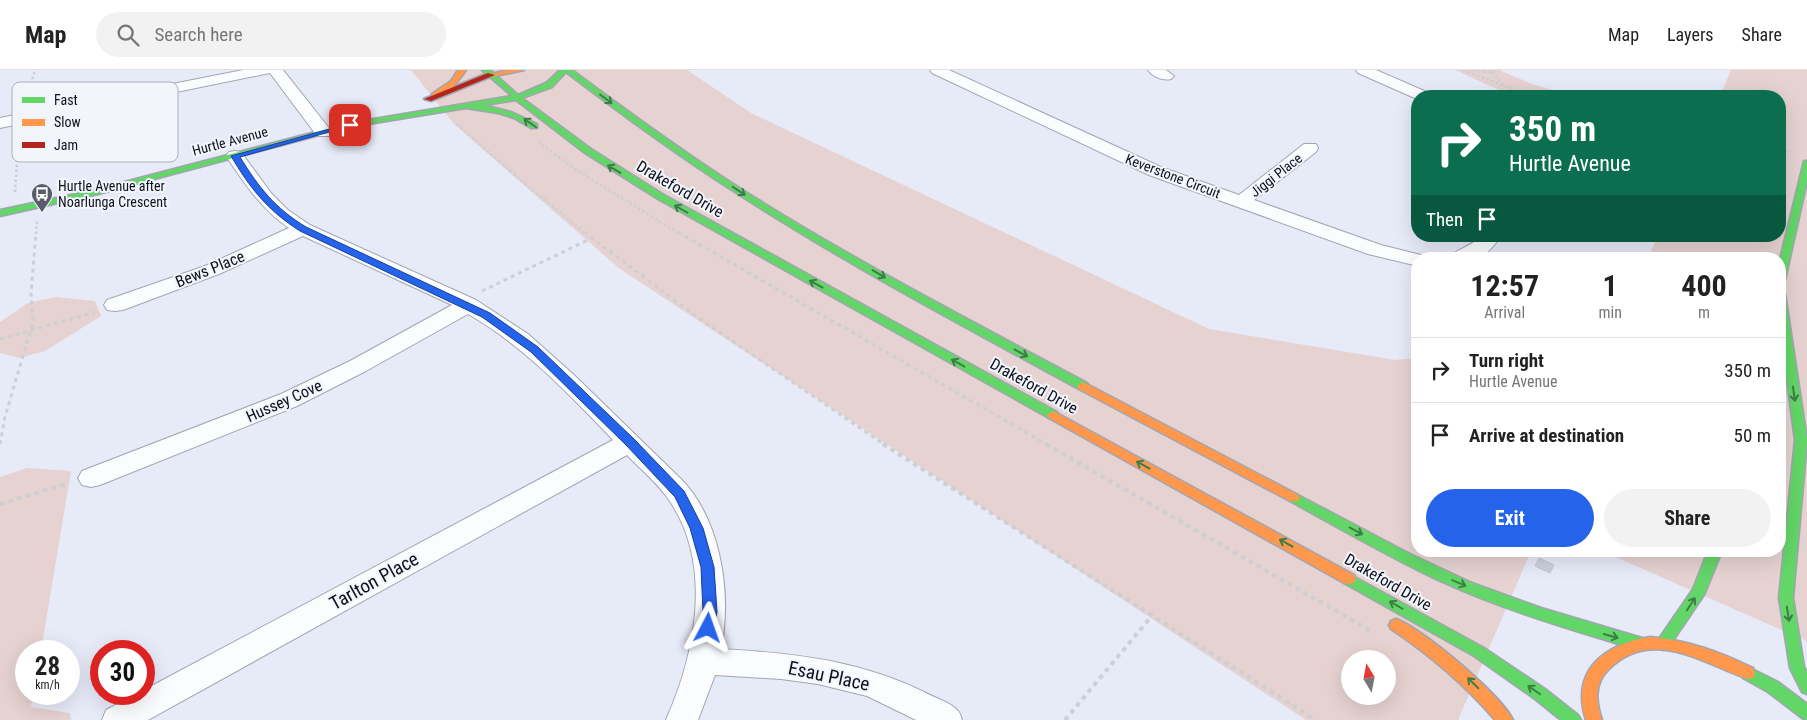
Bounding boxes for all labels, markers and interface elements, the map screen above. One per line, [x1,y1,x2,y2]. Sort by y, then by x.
search box [96,12,446,57]
text: Map [25,21,66,49]
icon: search [114,21,142,49]
text: Search here [154,23,243,46]
text: Map [1608,24,1639,45]
text: Layers [1667,24,1714,45]
text: Share [1742,24,1782,45]
legend [12,82,178,162]
text: Fast [54,92,78,108]
one-way arrow [599,94,613,104]
pin [329,104,371,146]
text: 350 m [1509,109,1596,150]
icon: right [1426,110,1491,175]
icon: arrive [336,111,364,139]
text: Slow [54,114,81,130]
one-way arrow [523,118,537,128]
street label: Hurtle Avenue [190,123,270,159]
text: Jam [54,137,78,153]
street label: Jiggi Place [1247,150,1305,200]
street label: Keverstone Circuit [1123,151,1223,201]
text: Hurtle Avenue [1509,151,1631,176]
street label: Drakeford Drive [633,156,727,222]
one-way arrow [607,164,621,174]
place label: Hurtle Avenue after Noarlunga Crescent [58,178,167,210]
bus stop icon: Hurtle Avenue after Noarlunga Crescent [30,182,54,213]
one-way arrow [732,187,746,197]
one-way arrow [674,204,688,214]
icon: arrive [1473,205,1501,233]
text: Then [1426,208,1463,231]
street label: Bews Place [173,247,247,291]
text: 12:57 [1470,268,1539,303]
text: 1 [1603,268,1618,303]
text: 400 [1681,268,1727,303]
one-way arrow [872,270,886,280]
one-way arrow [809,279,824,288]
text: Arrival [1484,303,1525,322]
text: min [1598,303,1622,322]
text: m [1698,303,1710,322]
one-way arrow [1014,348,1029,358]
text: Turn right [1469,349,1544,372]
street label: Drakeford Drive [987,354,1081,418]
icon: right [1426,356,1454,384]
one-way arrow [952,357,966,367]
text: 350 m [1724,359,1771,382]
text: Hurtle Avenue [1469,372,1558,391]
street label: Hussey Cove [243,376,325,426]
one-way arrow [1789,386,1799,402]
icon: arrive [1426,421,1454,449]
text: Arrive at destination [1469,424,1624,447]
text: 50 m [1734,424,1771,447]
one-way arrow [1136,460,1151,470]
button: Exit [1426,489,1594,547]
button: Share [1604,489,1771,547]
one-way arrow [1348,526,1363,536]
one-way arrow [1278,538,1293,548]
street label: Tarlton Place [325,547,423,615]
street label: Drakeford Drive [1341,549,1435,615]
one-way arrow [1451,578,1466,588]
one-way arrow [1686,598,1696,612]
one-way arrow [1389,600,1404,609]
position arrow [681,601,733,653]
one-way arrow [1784,605,1794,621]
one-way arrow [1602,631,1618,641]
speed limit sign: 30 [90,640,155,705]
north arrow [1341,650,1396,705]
map controls [1341,650,1396,705]
text: 28 [35,652,60,681]
street label: Esau Place [786,656,872,696]
one-way arrow [1467,677,1479,690]
text: km/h [35,678,60,692]
one-way arrow [1528,685,1542,695]

